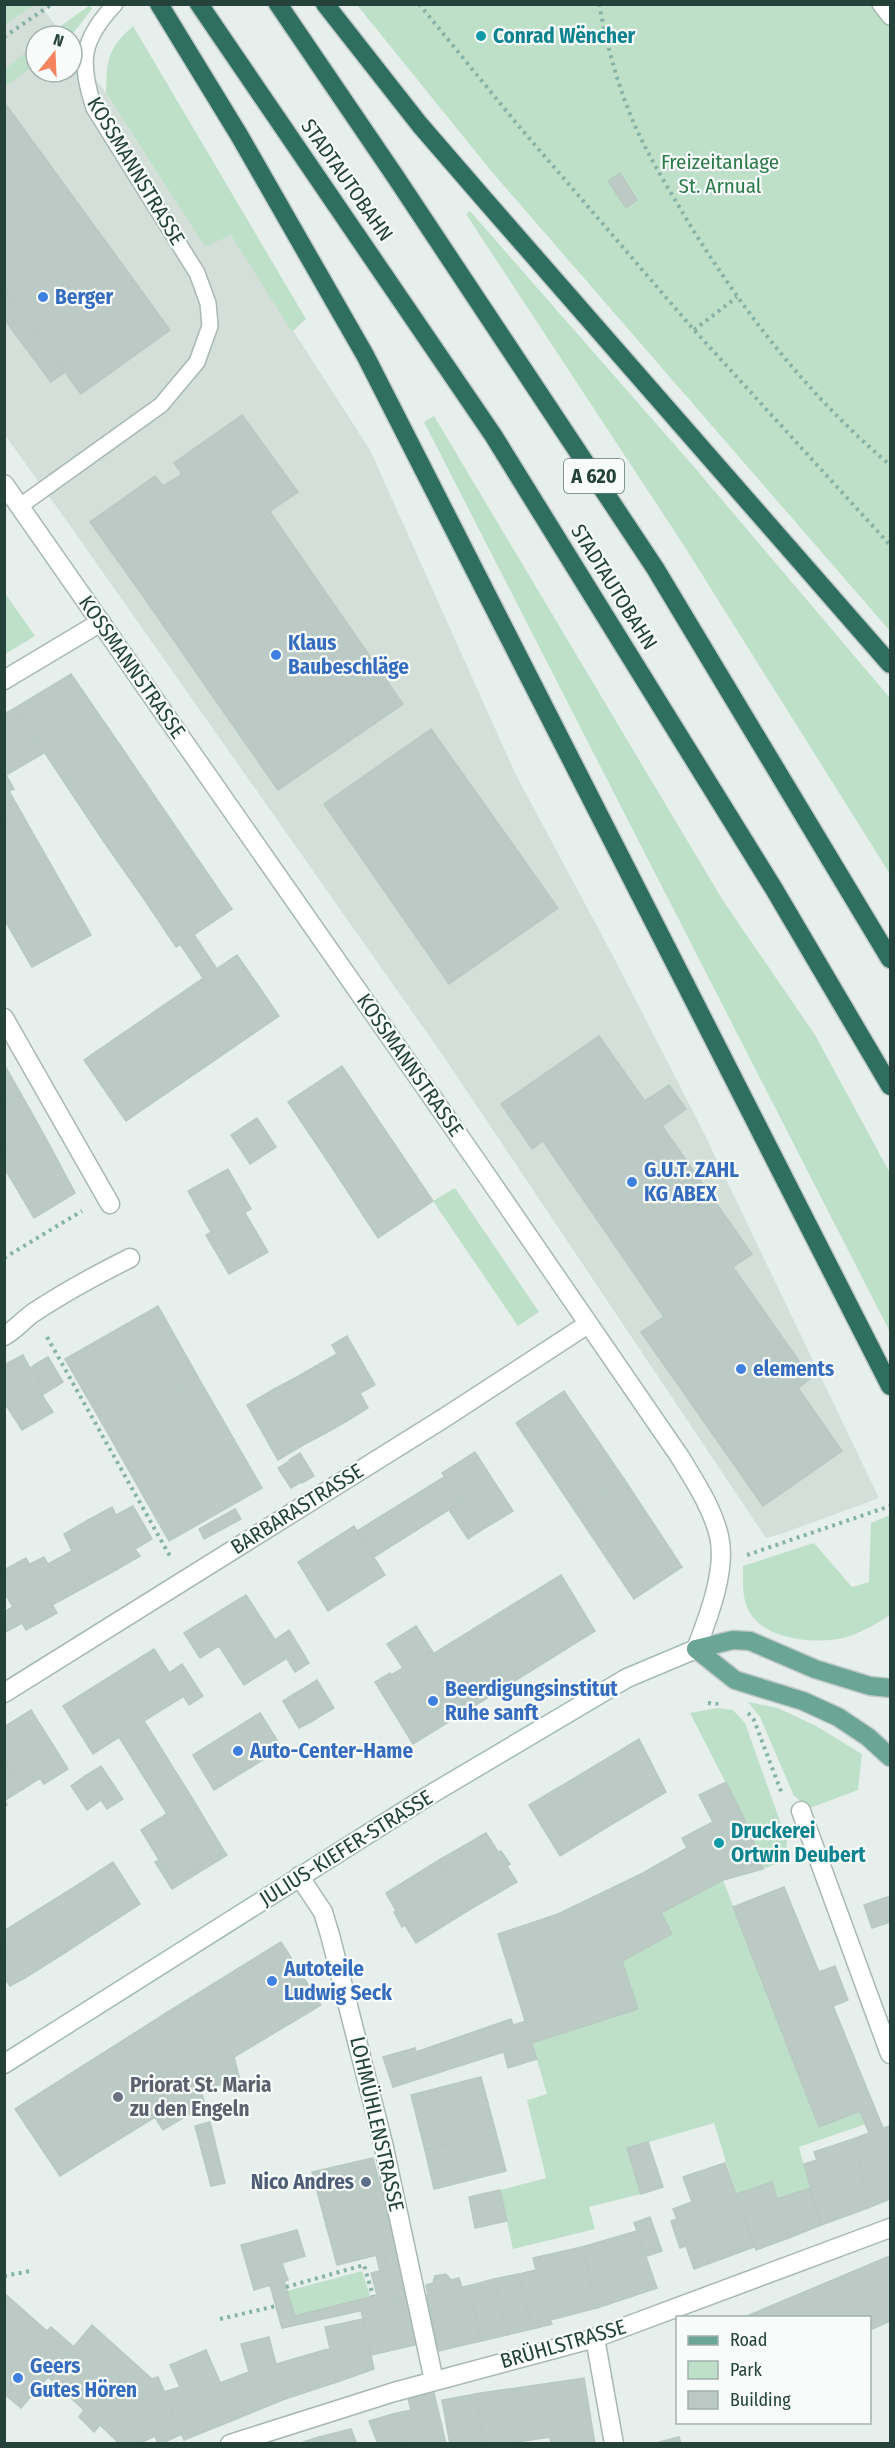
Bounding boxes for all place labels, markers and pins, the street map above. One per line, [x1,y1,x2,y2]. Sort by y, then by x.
place label: Conrad Wëncher [493,23,636,49]
marker: Conrad Wëncher [474,29,488,43]
place label: Berger [55,284,113,310]
marker: Berger [36,290,50,304]
place label: Klaus Baubeschläge [288,630,409,680]
marker: Klaus Baubeschläge [269,648,283,662]
place label: G.U.T. ZAHL KG ABEX [644,1157,739,1207]
marker: G.U.T. ZAHL KG ABEX [625,1175,639,1189]
place label: elements [753,1356,834,1382]
marker: elements [734,1362,748,1376]
place label: Beerdigungsinstitut Ruhe sanft [445,1676,618,1726]
marker: Beerdigungsinstitut Ruhe sanft [426,1694,440,1708]
place label: Auto-Center-Hame [249,1738,413,1764]
marker: Auto-Center-Hame [231,1744,245,1758]
place label: Druckerei Ortwin Deubert [731,1818,866,1868]
marker: Druckerei Ortwin Deubert [712,1836,726,1850]
place label: Autoteile Ludwig Seck [283,1956,392,2006]
marker: Autoteile Ludwig Seck [265,1974,279,1988]
place label: Priorat St. Maria zu den Engeln [130,2072,271,2122]
marker: Priorat St. Maria zu den Engeln [111,2090,125,2104]
place label: Nico Andres [251,2169,354,2195]
marker: Nico Andres [359,2175,373,2189]
place label: Geers Gutes Hören [30,2353,137,2403]
marker: Geers Gutes Hören [11,2371,25,2385]

